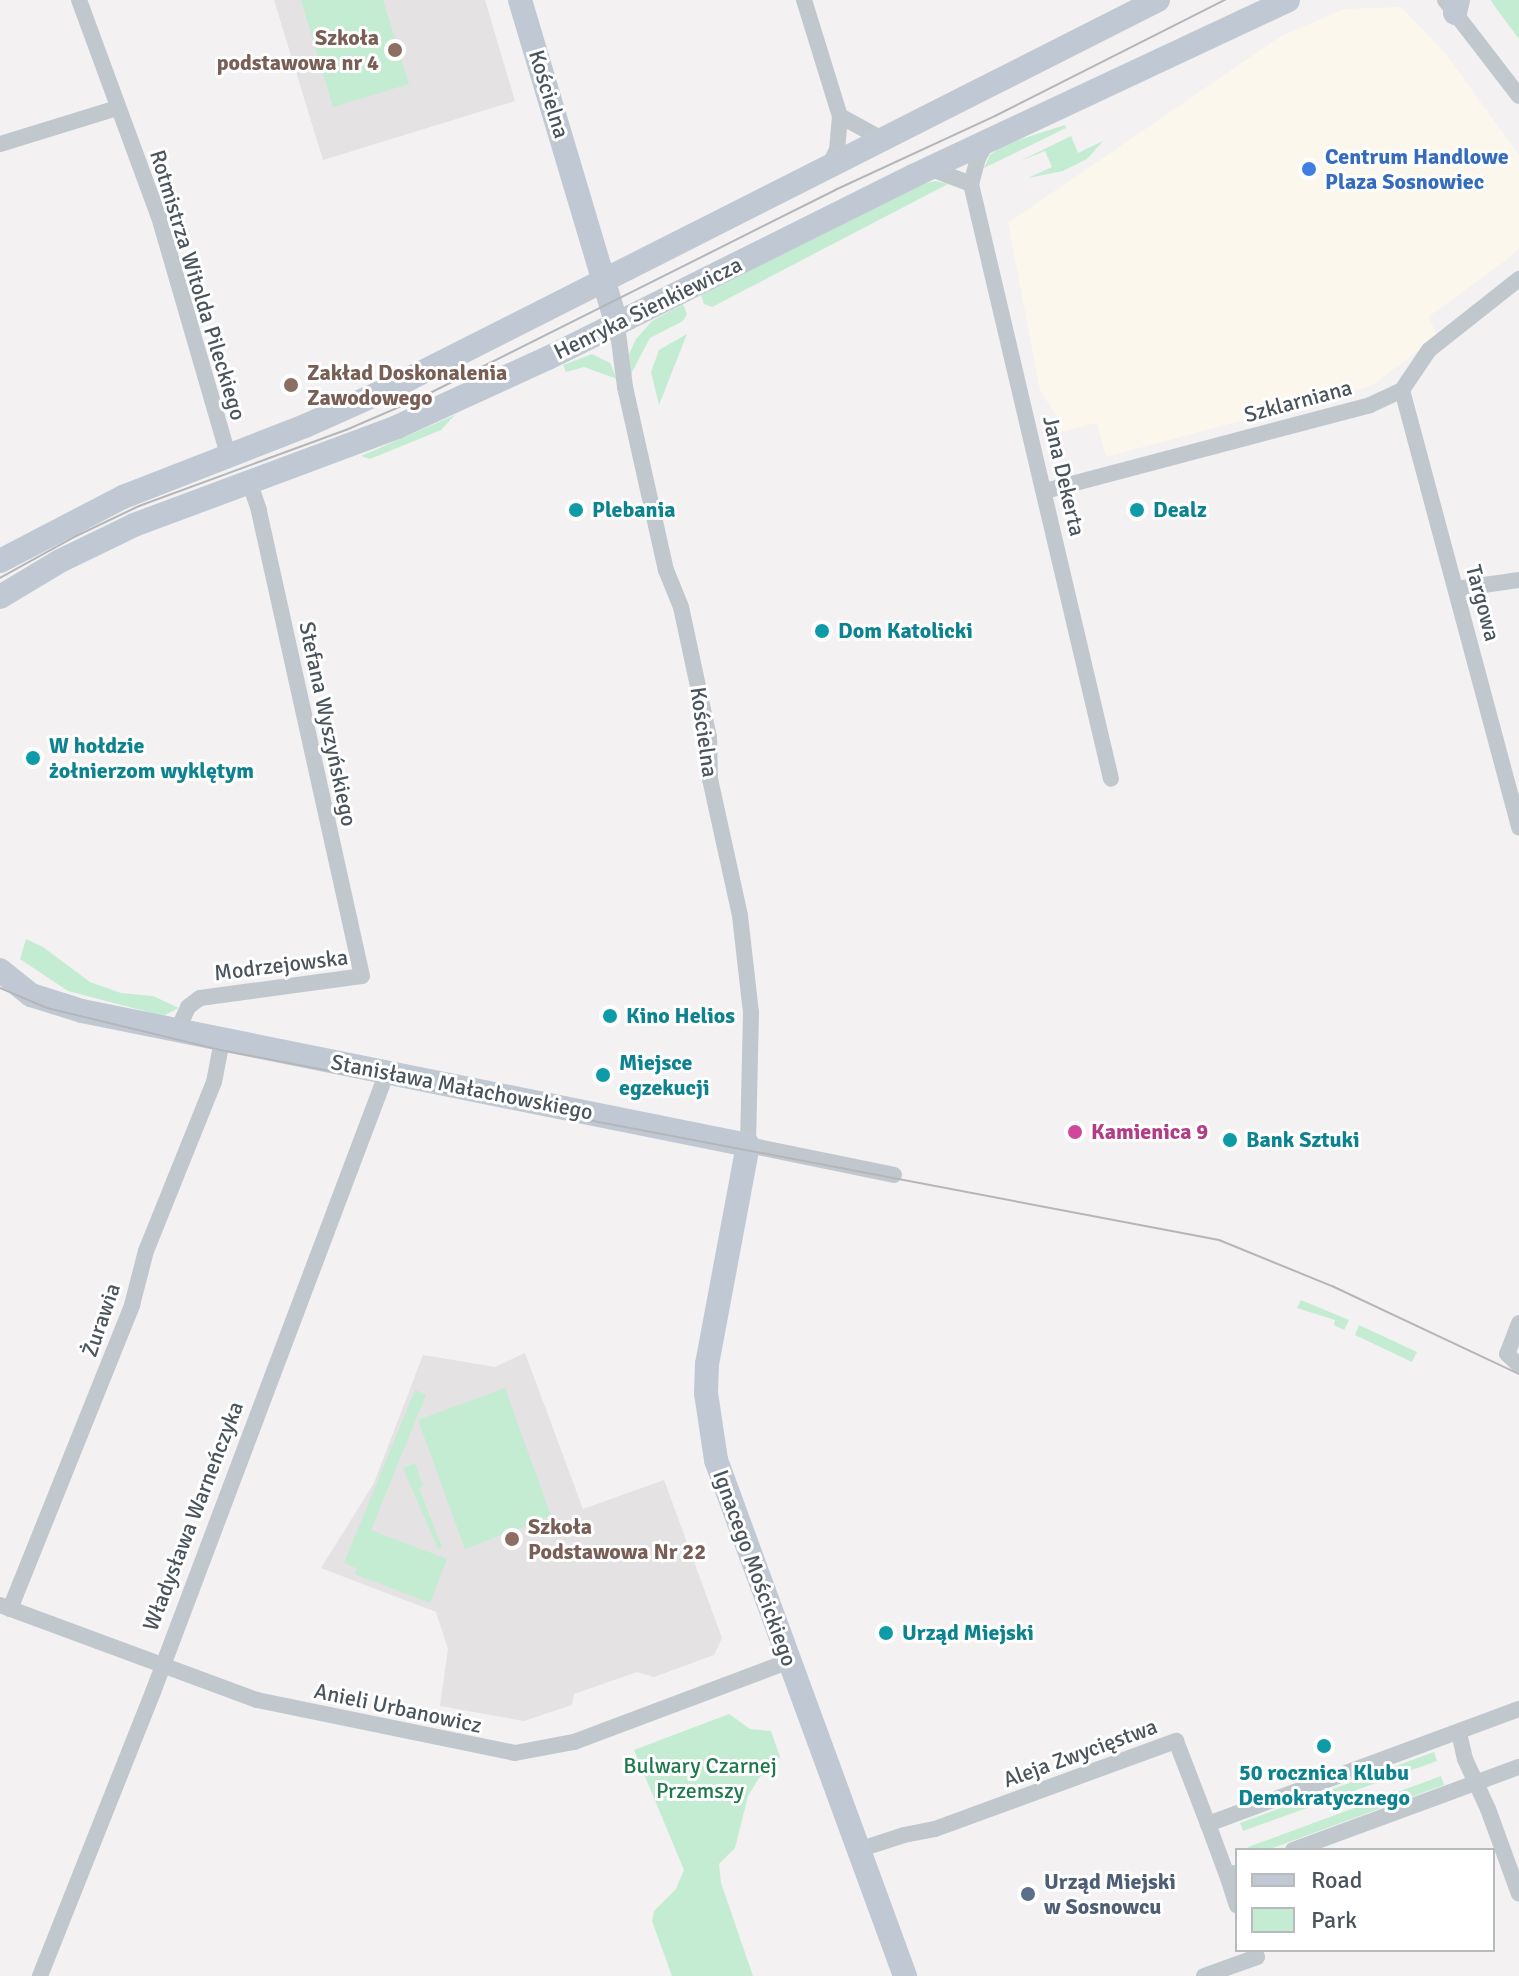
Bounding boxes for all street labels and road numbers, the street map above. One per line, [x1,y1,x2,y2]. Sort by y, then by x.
street label: Kościelna [523,47,575,141]
street label: Rotmistrza Witolda Pileckiego [144,147,252,423]
street label: Henryka Sienkiewicza [550,251,746,365]
street label: Szklarniana [1241,374,1355,428]
street label: Jana Dekerta [1037,413,1091,539]
street label: Targowa [1460,562,1506,644]
street label: Stefana Wyszyńskiego [293,619,363,829]
street label: Kościelna [685,685,723,779]
street label: Modrzejowska [213,944,349,986]
street label: Stanisława Małachowskiego [329,1049,595,1125]
street label: Żurawia [76,1280,126,1360]
street label: Władysława Warneńczyka [137,1398,249,1634]
street label: Ignacego Mościckiego [707,1466,803,1670]
street label: Anieli Urbanowicz [312,1677,484,1739]
street label: Aleja Zwycięstwa [999,1713,1161,1793]

